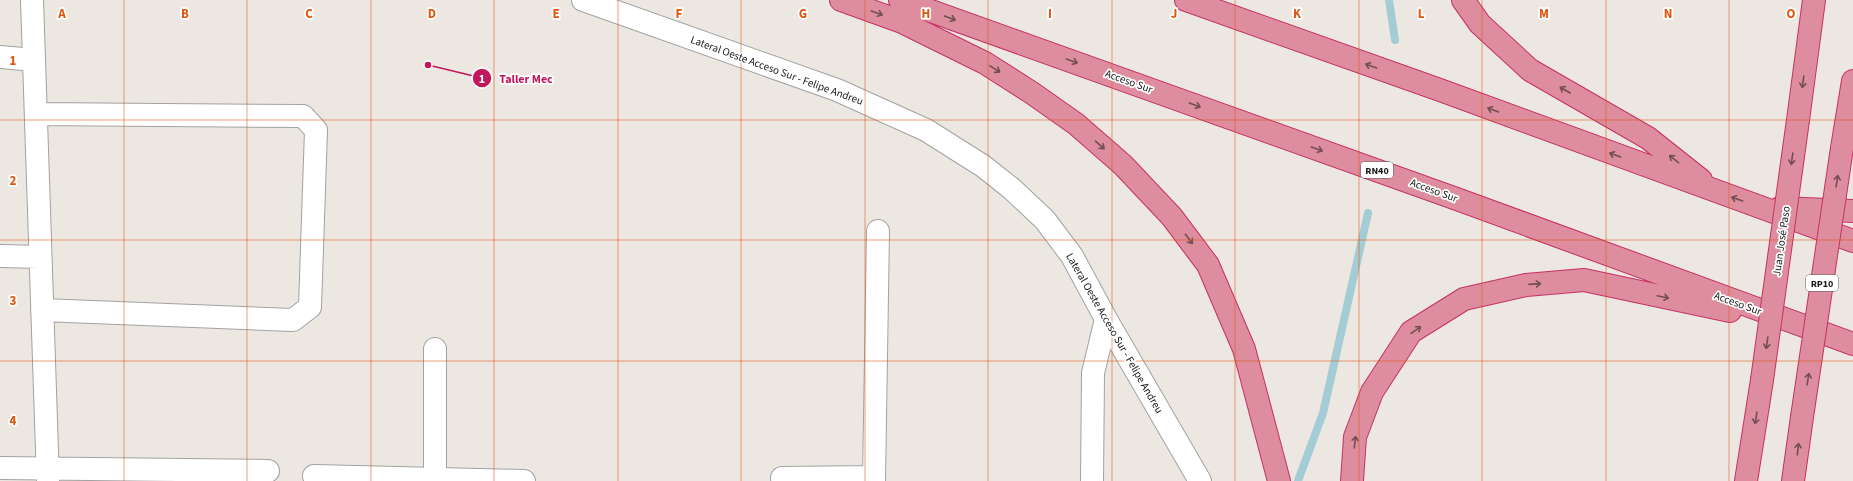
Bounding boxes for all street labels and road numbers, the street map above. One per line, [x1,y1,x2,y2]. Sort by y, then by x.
street label: Lateral Oeste Acceso Sur - Felipe Andreu [688,32,865,109]
street label: Acceso Sur [1103,66,1155,97]
road number: RN40 [1361,162,1393,178]
street label: Acceso Sur [1408,175,1460,206]
street label: Juan José Paso [1769,205,1794,277]
street label: Lateral Oeste Acceso Sur - Felipe Andreu [1062,250,1167,416]
road number: RP10 [1806,275,1838,291]
street label: Acceso Sur [1712,288,1764,319]

